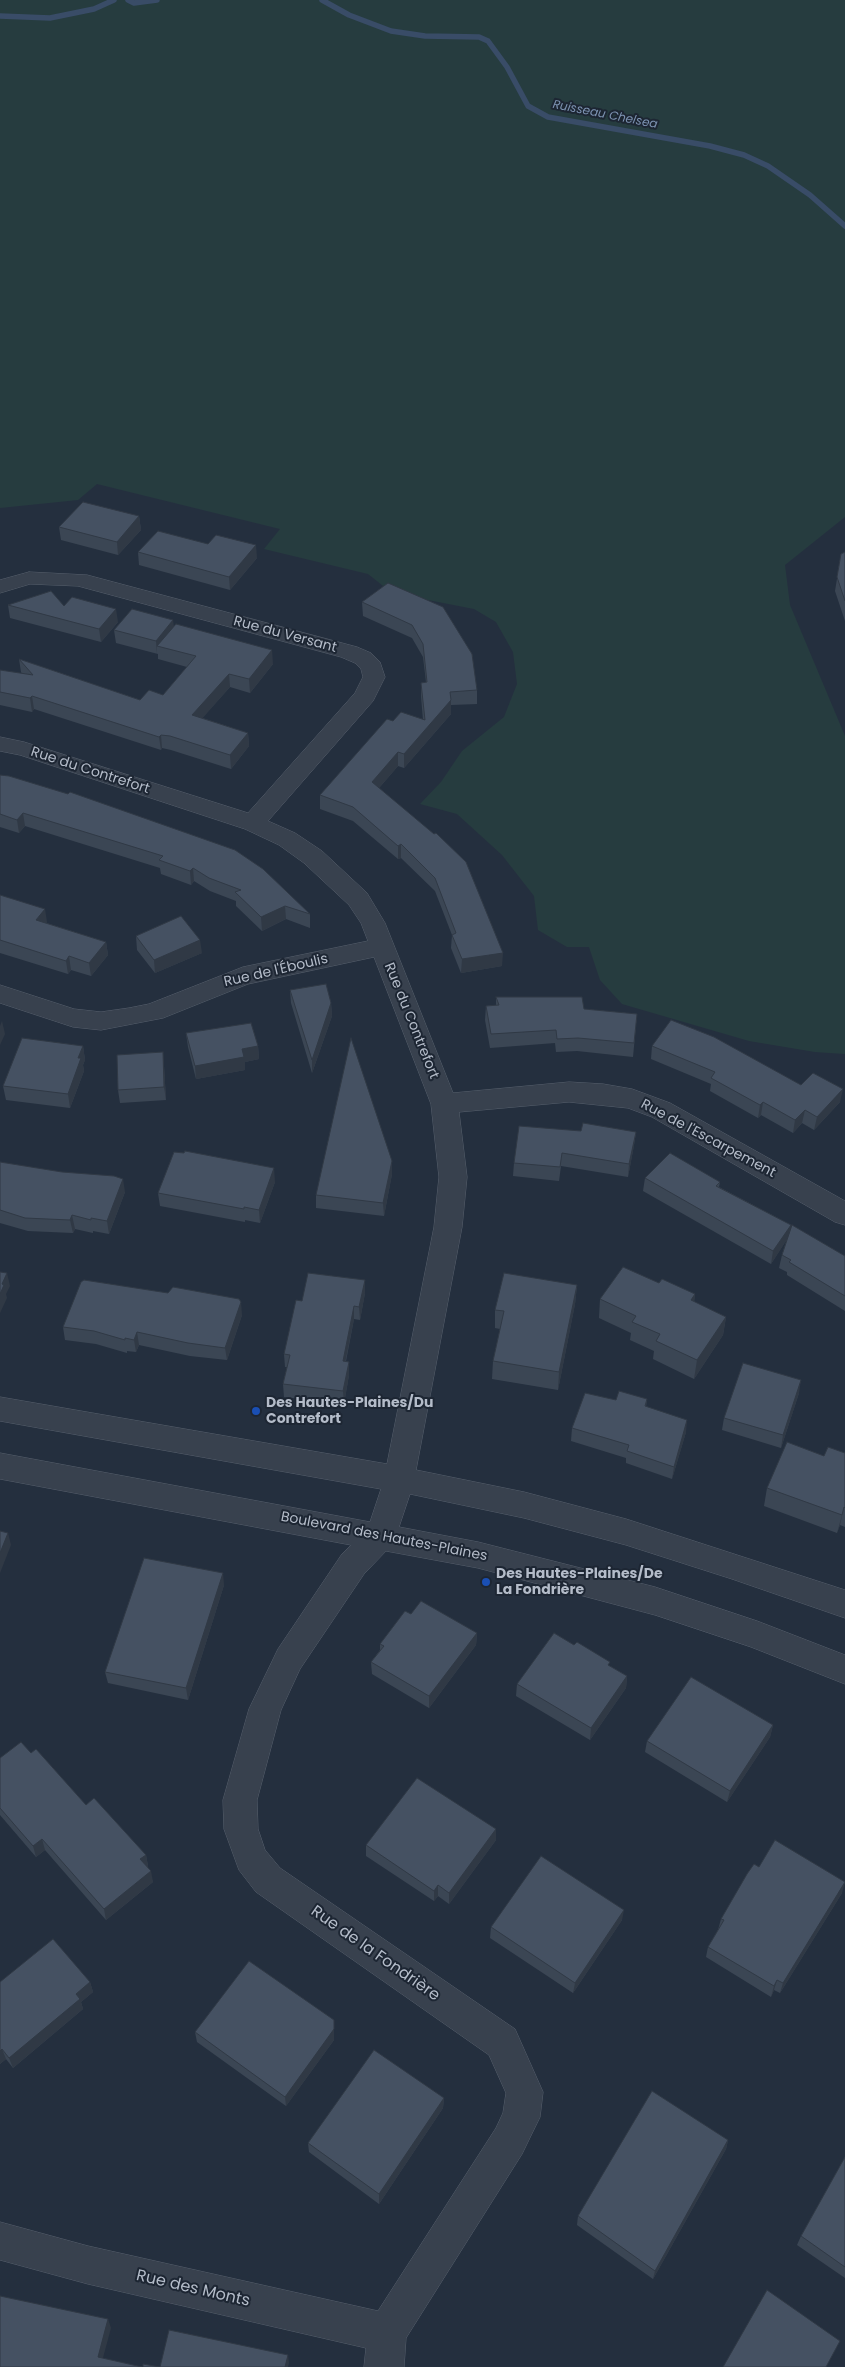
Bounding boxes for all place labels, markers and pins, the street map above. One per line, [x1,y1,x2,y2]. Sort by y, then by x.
place label: Des Hautes-Plaines/Du Contrefort [266,1395,433,1428]
marker: Des Hautes-Plaines/Du Contrefort [250,1405,262,1417]
place label: Des Hautes-Plaines/De La Fondrière [496,1566,663,1598]
marker: Des Hautes-Plaines/De La Fondrière [480,1576,492,1588]

